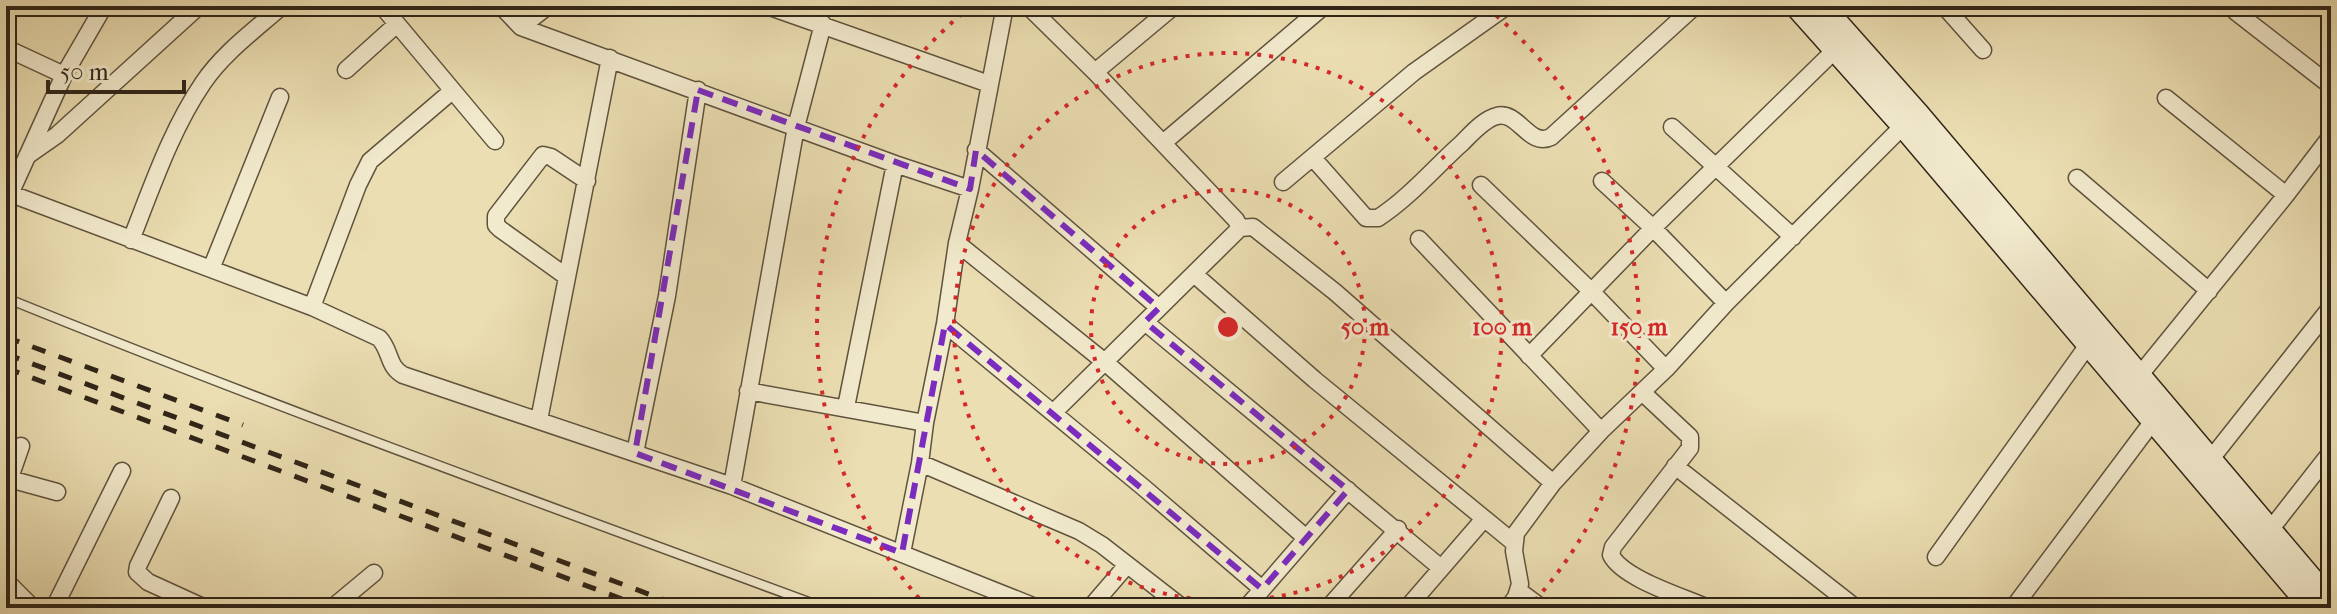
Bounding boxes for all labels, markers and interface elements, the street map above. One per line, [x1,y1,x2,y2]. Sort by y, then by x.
scale bar [48,44,184,94]
text: 50 m [60,58,109,86]
centre of rings [1214,313,1242,341]
text: 50 m [1341,313,1390,341]
text: 100 m [1472,313,1533,341]
text: 150 m [1610,313,1669,341]

